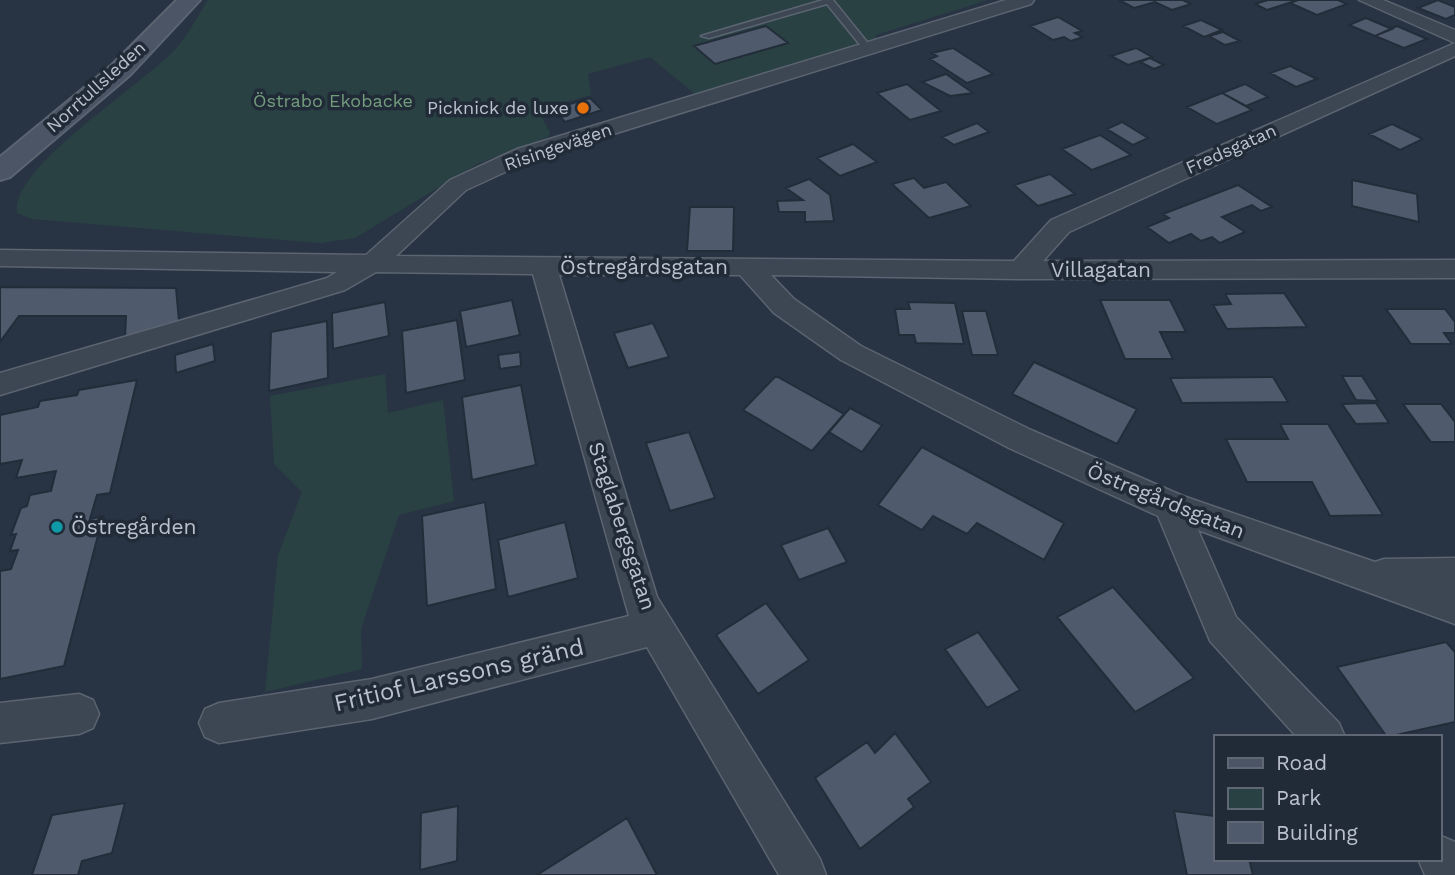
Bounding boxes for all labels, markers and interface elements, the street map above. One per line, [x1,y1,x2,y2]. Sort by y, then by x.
street label: Norrtullsleden [42,37,149,137]
park label: Östrabo Ekobacke [253,90,413,111]
place label: Picknick de luxe [427,97,569,118]
marker: Picknick de luxe [575,100,591,116]
street label: Risingevägen [501,118,614,175]
street label: Fredsgatan [1182,119,1279,178]
street label: Östregårdsgatan [560,254,728,279]
street label: Villagatan [1051,257,1151,282]
street label: Staglabergsgatan [583,439,661,613]
street label: Östregårdsgatan [1084,458,1249,544]
place label: Östregården [71,514,197,539]
marker: Östregården [49,519,65,535]
street label: Fritiof Larssons gränd [331,633,587,717]
legend [1214,735,1441,861]
text: Road [1276,750,1327,775]
text: Park [1276,785,1321,810]
text: Building [1276,820,1358,845]

